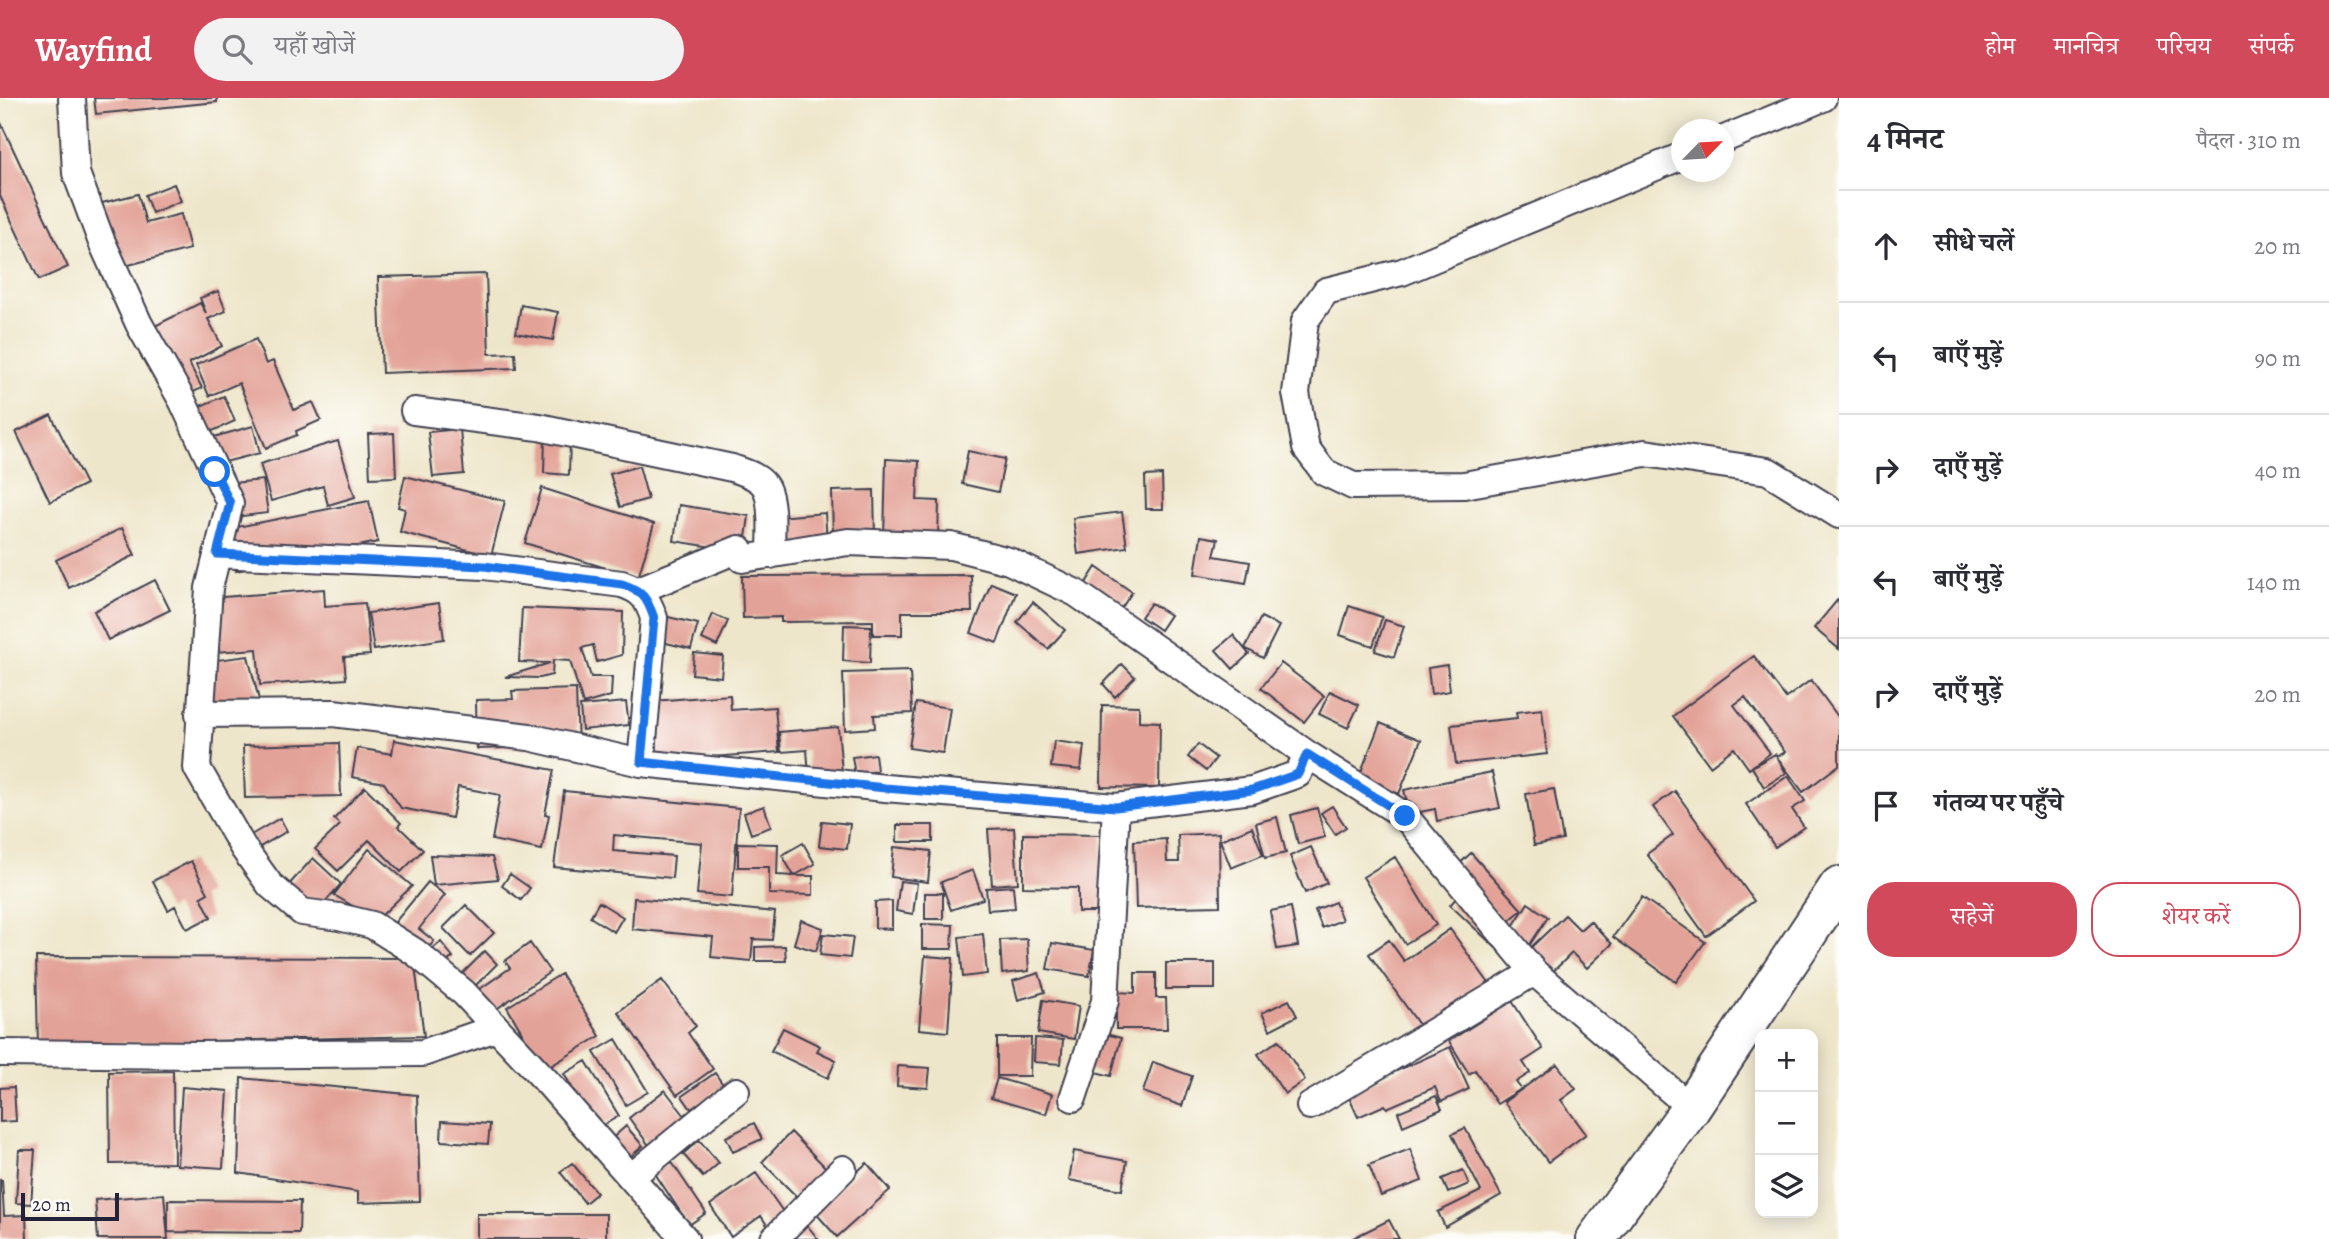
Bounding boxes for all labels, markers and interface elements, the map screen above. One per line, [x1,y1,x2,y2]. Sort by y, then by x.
search box [194,18,684,81]
text: Wayfind [35,27,152,72]
text: यहाँ खोजें [274,28,355,63]
icon: search [218,30,256,68]
text: होम [1985,30,2015,62]
text: मानचित्र [2053,30,2119,62]
text: परिचय [2157,30,2211,62]
text: संपर्क [2249,30,2294,62]
north arrow [1671,119,1734,182]
text: 4 मिनट [1867,119,1943,159]
text: पैदल · 310 m [2196,125,2301,156]
text: सीधे चलें [1934,225,2014,260]
icon: ahead [1867,227,1905,265]
text: 20 m [2254,231,2301,262]
text: बाएँ मुड़ें [1934,337,2003,372]
icon: left [1867,339,1905,377]
text: 90 m [2255,343,2301,374]
text: दाएँ मुड़ें [1934,449,2002,484]
icon: right [1867,451,1905,489]
text: 40 m [2255,455,2301,486]
route start [199,456,230,487]
text: बाएँ मुड़ें [1934,561,2003,596]
icon: left [1867,563,1905,601]
text: 140 m [2247,567,2301,598]
text: दाएँ मुड़ें [1934,673,2002,708]
icon: right [1867,675,1905,713]
text: 20 m [2254,679,2301,710]
text: गंतव्य पर पहुँचे [1934,785,2063,820]
icon: arrive [1867,787,1905,825]
route end [1389,800,1420,831]
button: सहेजें [1867,882,2077,957]
button: शेयर करें [2091,882,2301,957]
map controls [1755,1029,1818,1218]
button: + [1755,1029,1818,1092]
button: − [1755,1092,1818,1155]
button: layers [1755,1155,1818,1218]
scale bar [21,1190,119,1222]
text: 20 m [32,1192,71,1218]

